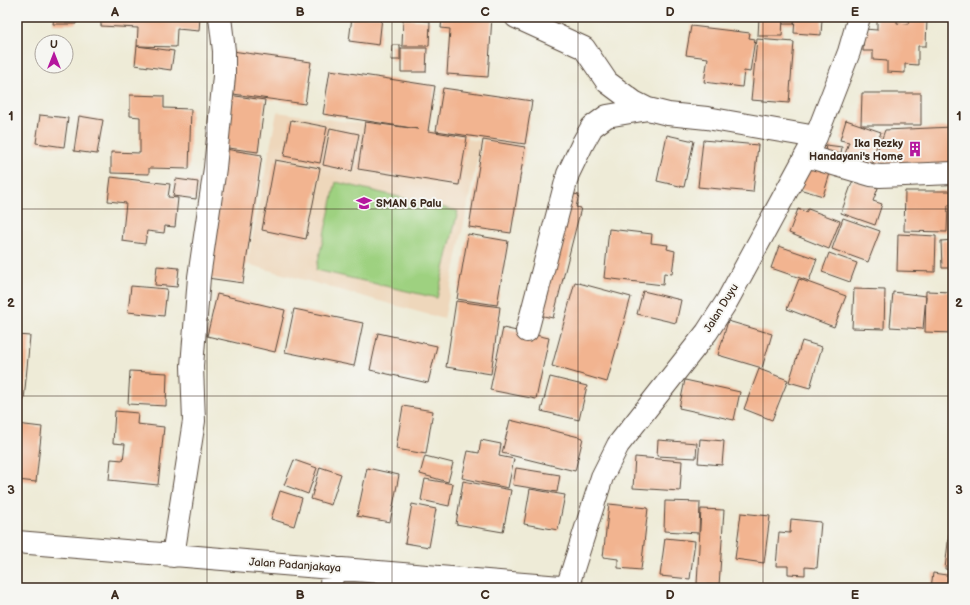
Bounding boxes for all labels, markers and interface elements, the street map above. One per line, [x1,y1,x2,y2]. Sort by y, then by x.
text: A [110,4,119,20]
text: B [295,4,305,20]
text: C [480,4,490,20]
text: D [665,4,675,20]
text: E [851,4,860,20]
north arrow [34,34,74,74]
text: U [50,38,58,51]
text: 1 [8,108,14,124]
text: 1 [956,108,962,124]
place label: Ika Rezky Handayani's Home [809,137,903,163]
building icon: Ika Rezky Handayani's Home [906,140,924,158]
school or university icon: SMAN 6 Palu [355,194,373,212]
place label: SMAN 6 Palu [376,197,441,210]
street label: Jalan Duyu [701,281,741,335]
text: 2 [7,295,15,311]
text: 2 [955,295,963,311]
text: 3 [7,482,15,498]
text: 3 [955,482,963,498]
street label: Jalan Padanjakaya [249,555,341,575]
text: A [110,587,119,603]
text: B [295,587,305,603]
text: C [480,587,490,603]
text: D [665,587,675,603]
text: E [851,587,860,603]

